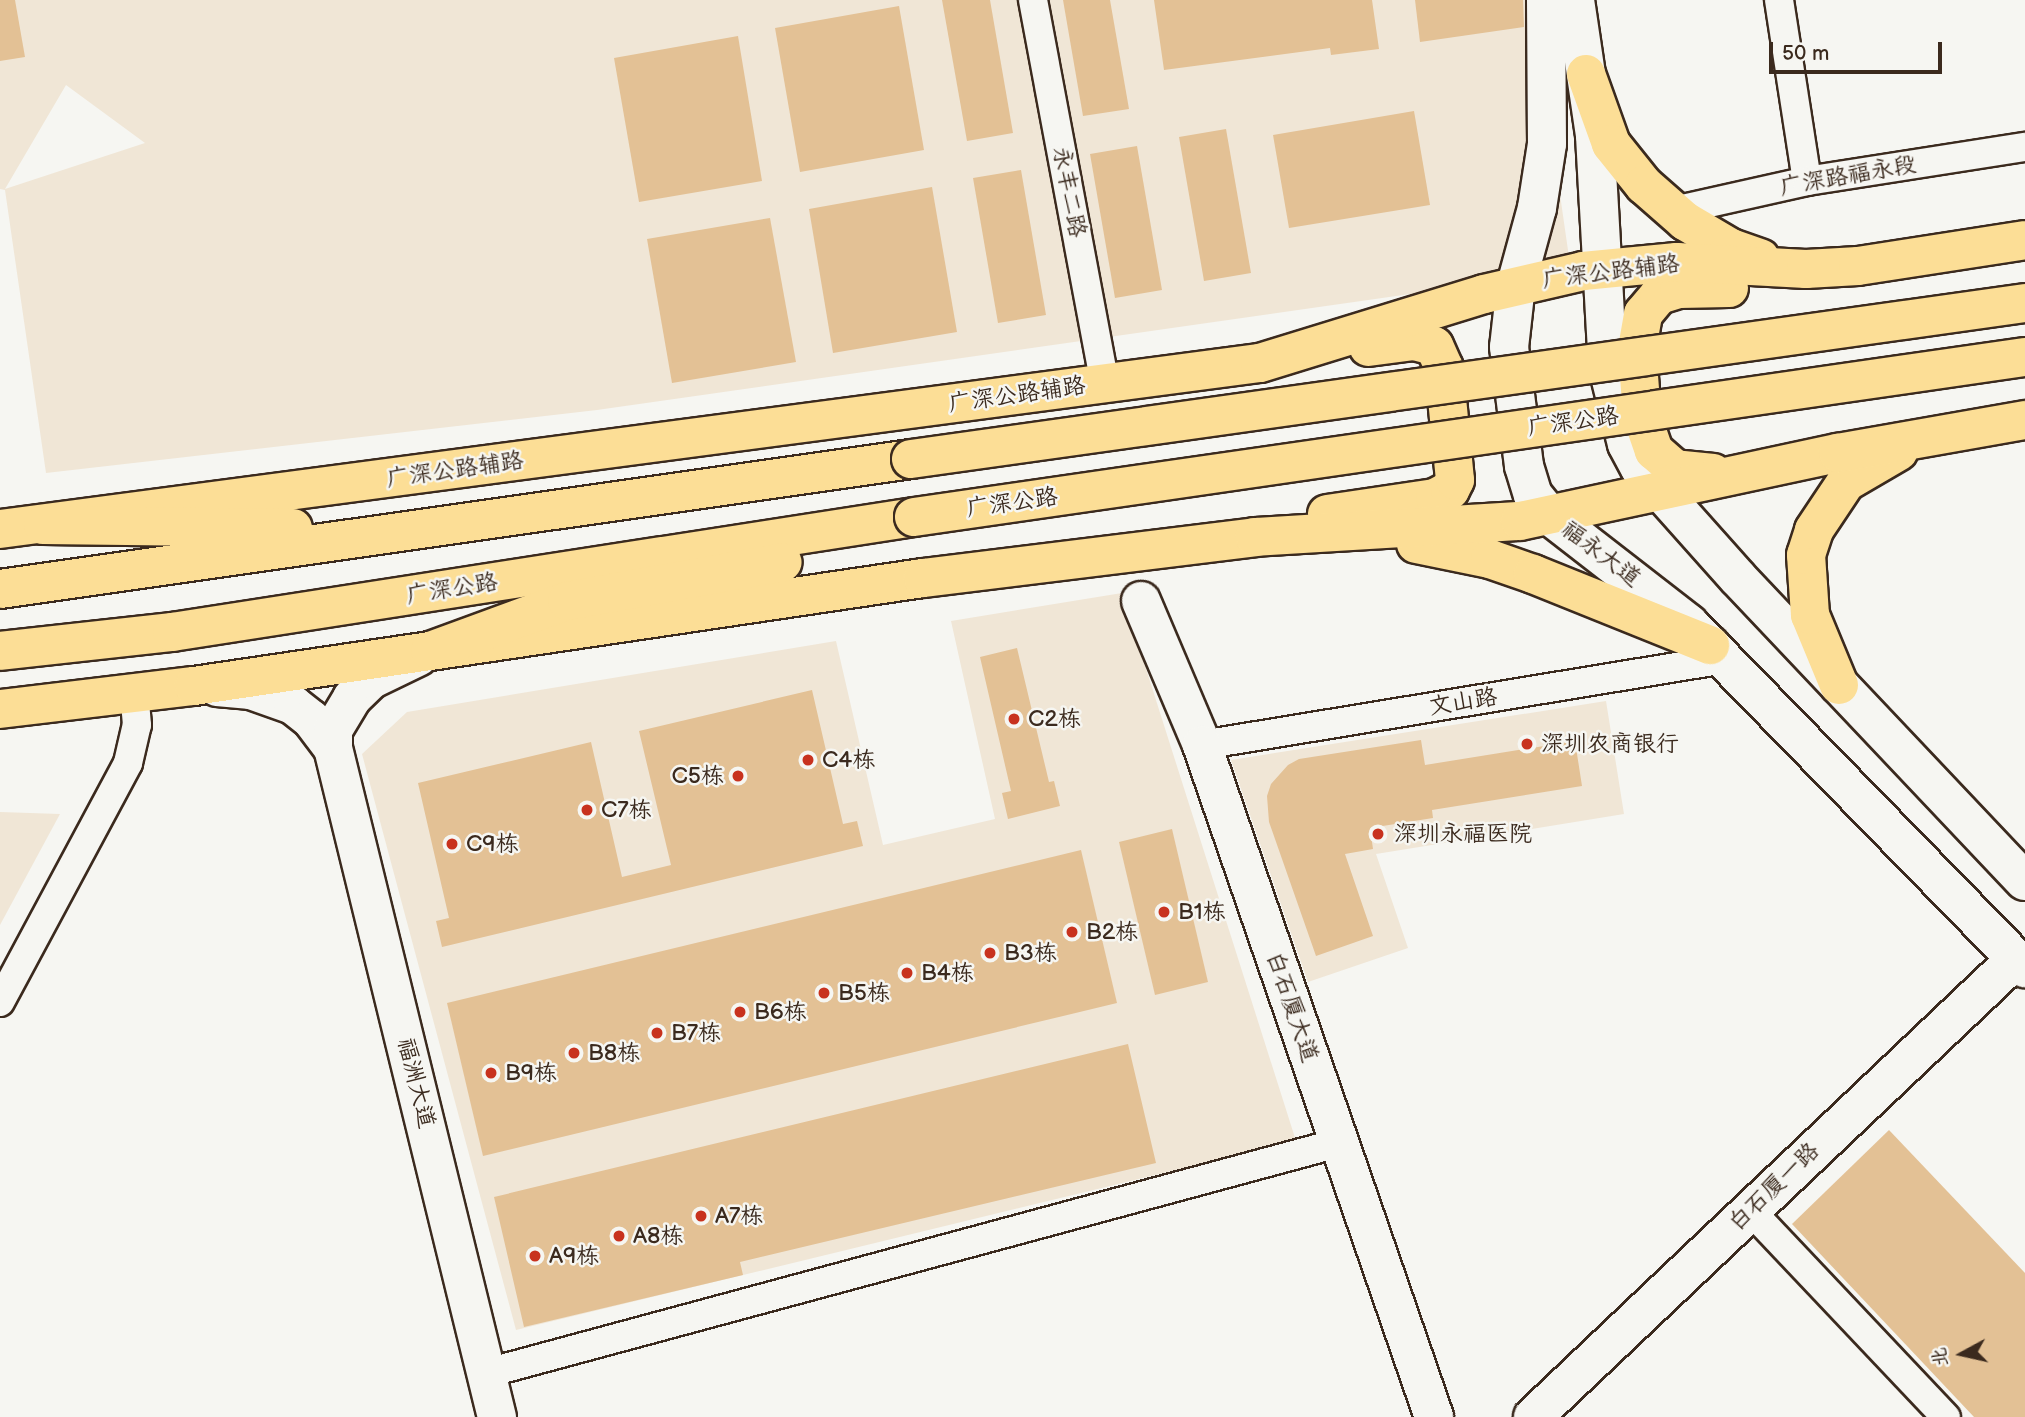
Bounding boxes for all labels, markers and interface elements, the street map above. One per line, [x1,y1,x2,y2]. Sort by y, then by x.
scale bar [1773,28,1946,72]
text: 50 m [1782,41,1829,66]
street label: 永丰二路 [1047,144,1091,240]
street label: 广深路福永段 [1778,150,1918,202]
street label: 广深公路辅路 [1541,250,1681,294]
street label: 广深公路辅路 [947,372,1087,418]
street label: 广深公路 [1526,402,1620,442]
street label: 广深公路辅路 [385,447,525,493]
street label: 广深公路 [965,483,1059,523]
street label: 福永大道 [1556,515,1646,593]
street label: 广深公路 [404,568,500,610]
street label: 文山路 [1427,683,1499,721]
place label: C2栋 [1028,705,1081,733]
marker: C2栋 [1006,711,1022,727]
place label: 深圳农商银行 [1541,730,1679,758]
marker: 深圳农商银行 [1519,736,1535,752]
place label: C4栋 [822,746,875,774]
marker: C4栋 [800,752,816,768]
place label: C5栋 [671,762,724,790]
marker: C5栋 [730,768,746,784]
place label: C7栋 [601,796,652,824]
marker: C7栋 [579,802,595,818]
place label: 深圳永福医院 [1394,820,1532,848]
marker: 深圳永福医院 [1368,824,1388,844]
place label: C9栋 [466,830,519,858]
marker: C9栋 [444,836,460,852]
place label: B1栋 [1178,898,1226,926]
marker: B1栋 [1156,904,1172,920]
place label: B2栋 [1086,918,1138,946]
marker: B2栋 [1064,924,1080,940]
place label: B3栋 [1004,939,1057,967]
marker: B3栋 [982,945,998,961]
street label: 白石厦大道 [1260,948,1324,1066]
place label: B4栋 [921,959,974,987]
marker: B4栋 [899,965,915,981]
place label: B5栋 [838,979,890,1007]
marker: B5栋 [816,985,832,1001]
place label: B6栋 [754,998,807,1026]
marker: B6栋 [732,1004,748,1020]
place label: B7栋 [671,1019,721,1047]
marker: B7栋 [649,1025,665,1041]
street label: 福洲大道 [391,1035,441,1131]
place label: B8栋 [588,1039,640,1067]
marker: B8栋 [566,1045,582,1061]
place label: B9栋 [505,1059,557,1087]
marker: B9栋 [483,1065,499,1081]
street label: 白石厦一路 [1723,1137,1825,1237]
place label: A7栋 [715,1202,763,1230]
marker: A7栋 [693,1208,709,1224]
place label: A8栋 [633,1222,683,1250]
marker: A8栋 [611,1228,627,1244]
place label: A9栋 [549,1242,599,1270]
marker: A9栋 [527,1248,543,1264]
north arrow [1927,1319,1997,1389]
text: 北 [1928,1346,1953,1368]

